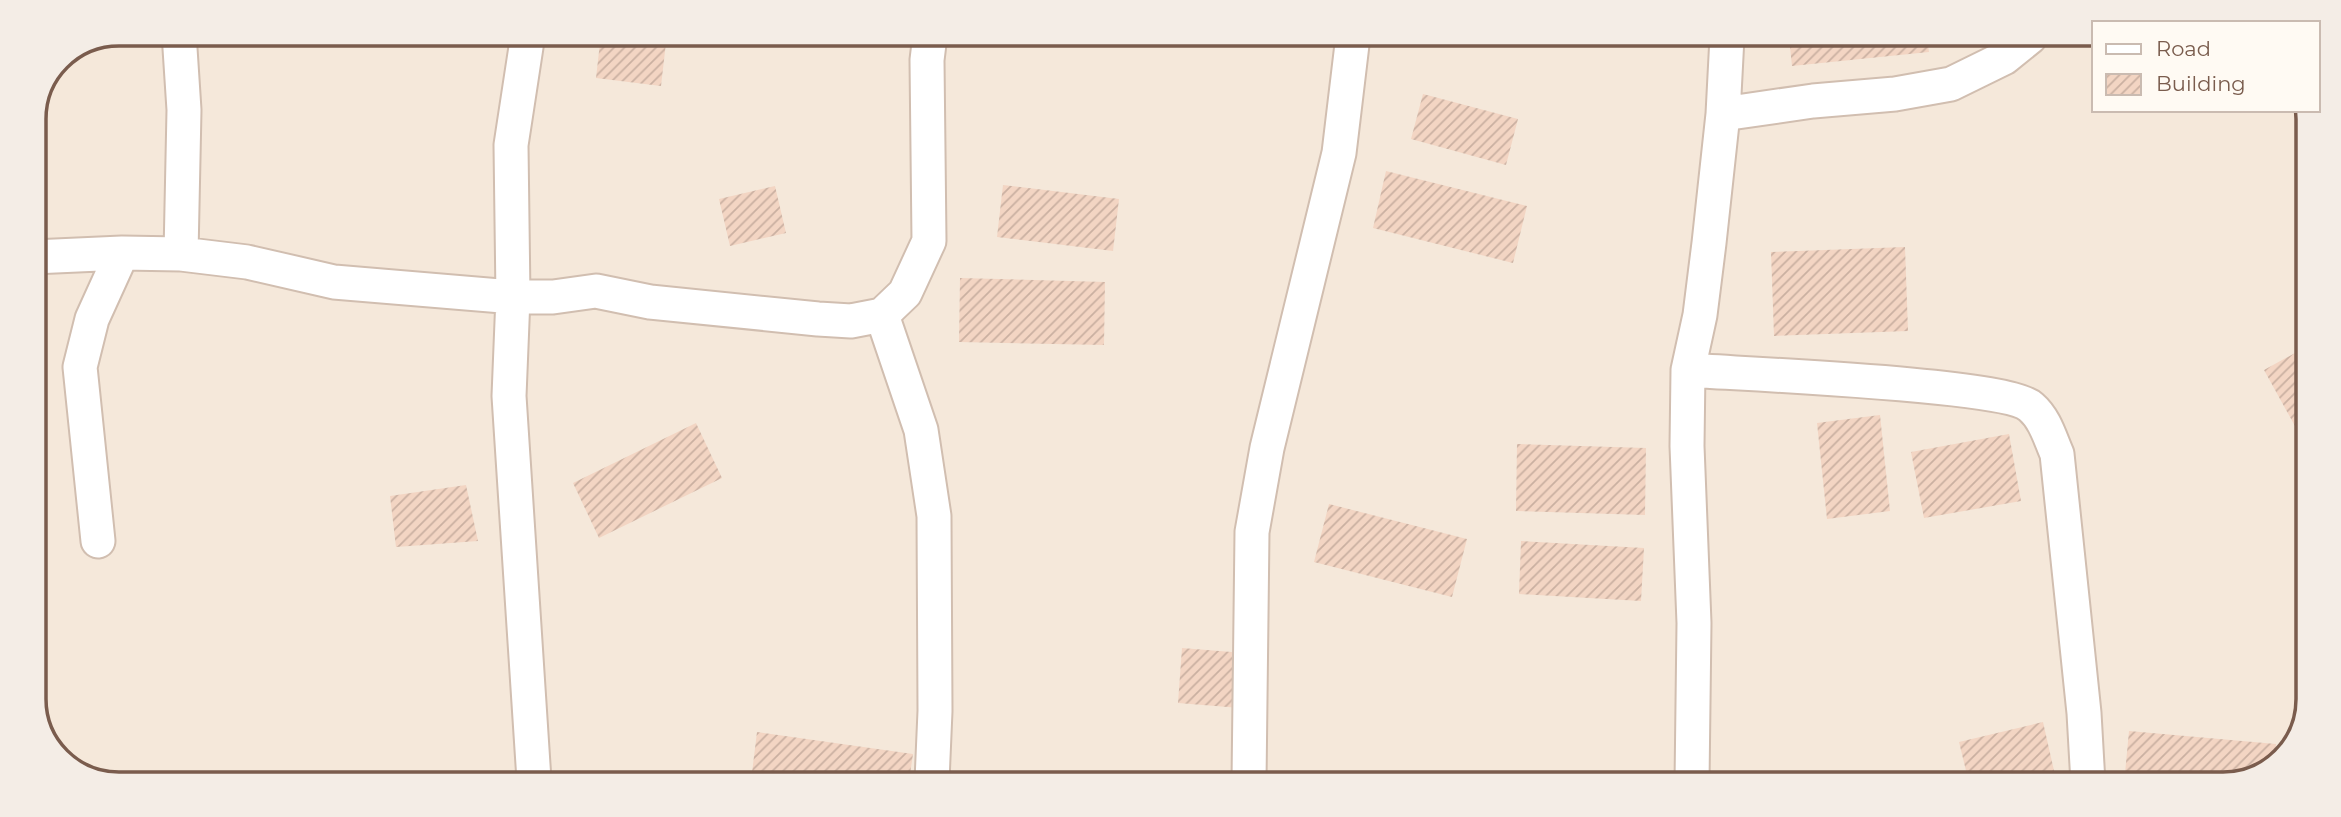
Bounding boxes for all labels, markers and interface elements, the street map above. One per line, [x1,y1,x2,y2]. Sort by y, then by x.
legend [2092,21,2320,112]
text: Road [2156,36,2211,61]
text: Building [2156,71,2246,96]

